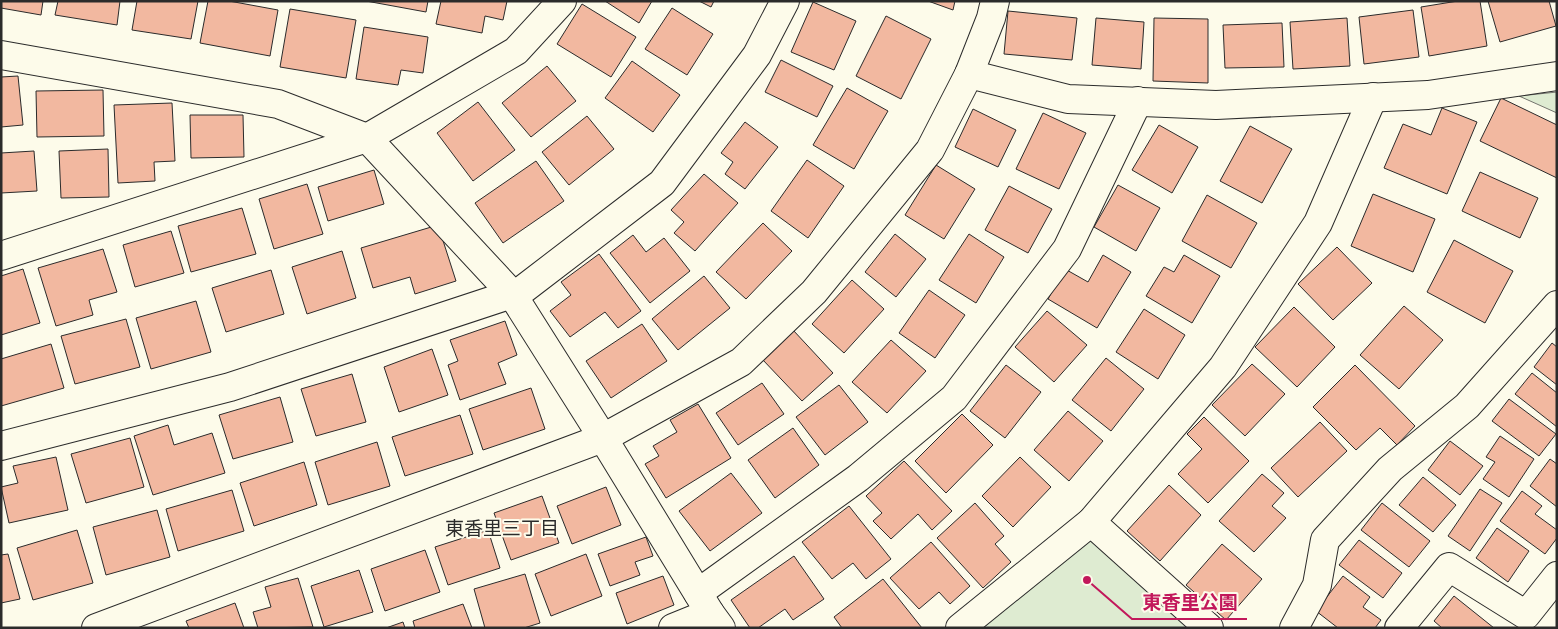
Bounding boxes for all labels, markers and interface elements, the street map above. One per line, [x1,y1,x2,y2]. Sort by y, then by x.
district label: 東香里三丁目 [445,515,559,542]
callout: 東香里公園 [1132,585,1247,619]
text: 東香里公園 [1142,589,1238,616]

